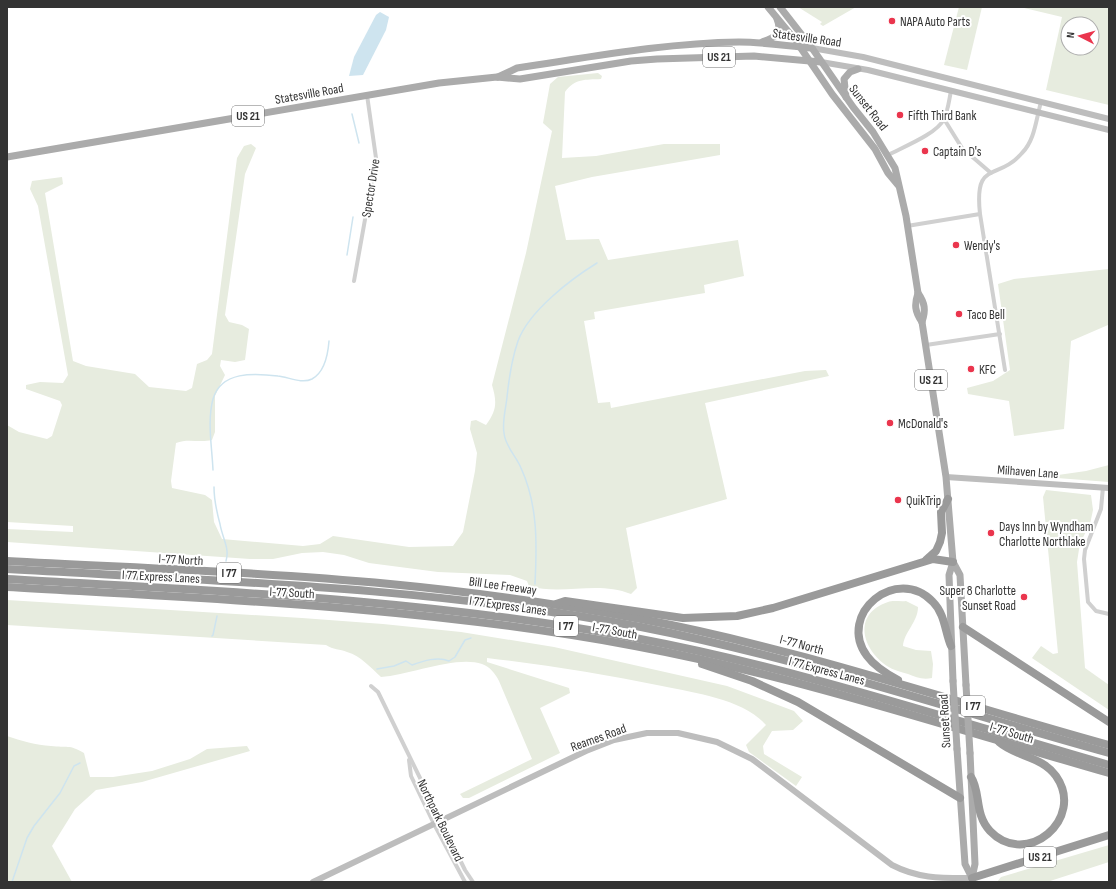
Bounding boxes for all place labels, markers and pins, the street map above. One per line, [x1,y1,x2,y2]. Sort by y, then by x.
place label: NAPA Auto Parts [900,14,970,30]
marker: NAPA Auto Parts [887,16,897,26]
place label: Fifth Third Bank [908,108,976,124]
marker: Fifth Third Bank [895,110,905,120]
place label: Captain D's [933,144,982,160]
marker: Captain D's [920,146,930,156]
place label: Wendy's [964,238,1001,254]
marker: Wendy's [951,240,961,250]
place label: Taco Bell [967,307,1005,323]
marker: Taco Bell [954,309,964,319]
place label: KFC [979,362,996,378]
marker: KFC [966,364,976,374]
place label: McDonald's [898,416,948,432]
marker: McDonald's [885,418,895,428]
place label: QuikTrip [906,493,941,509]
marker: QuikTrip [893,495,903,505]
place label: Days Inn by Wyndham Charlotte Northlake [999,519,1093,550]
marker: Days Inn by Wyndham Charlotte Northlake [986,528,996,538]
place label: Super 8 Charlotte Sunset Road [939,583,1016,614]
marker: Super 8 Charlotte Sunset Road [1019,592,1029,602]

